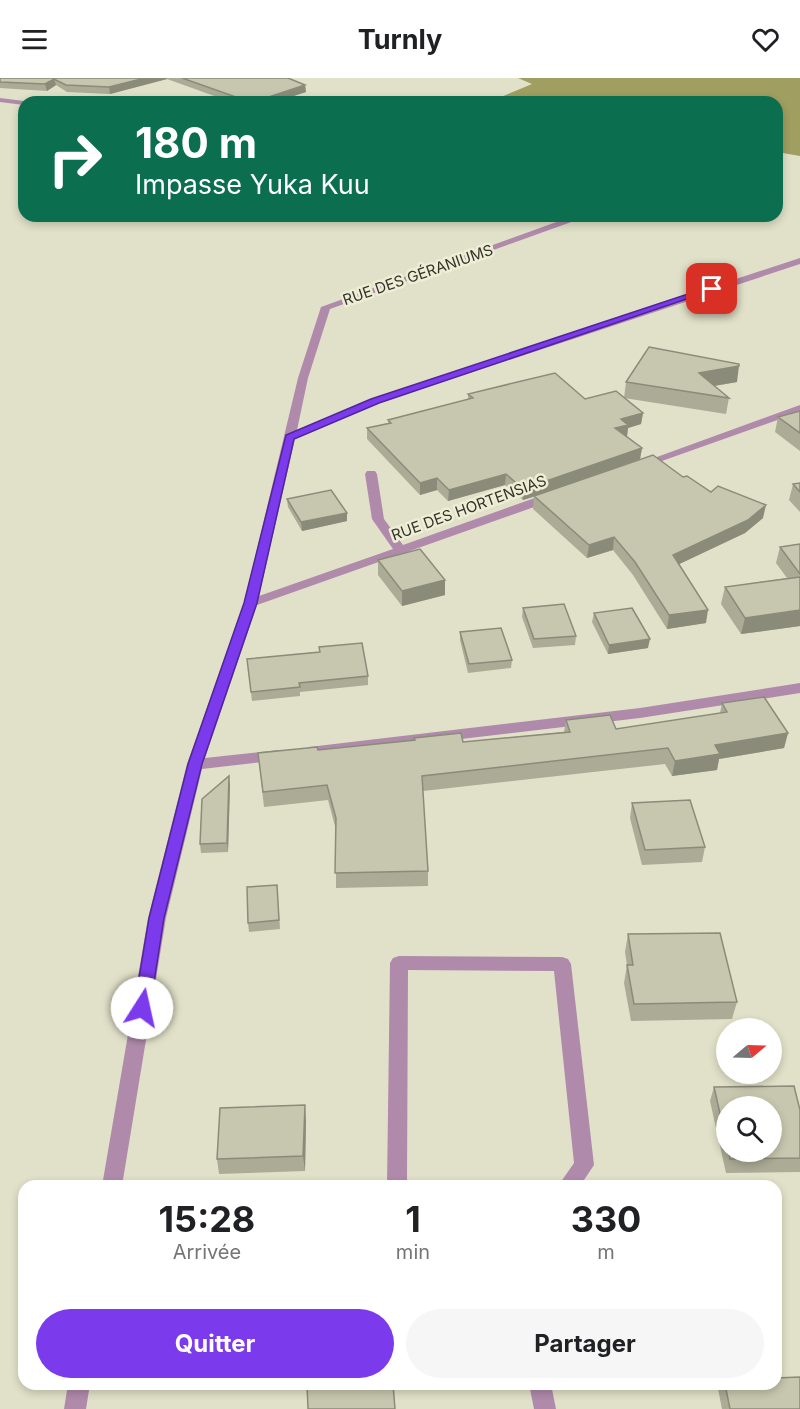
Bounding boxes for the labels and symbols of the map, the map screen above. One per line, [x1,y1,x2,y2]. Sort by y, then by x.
street label: RUE DES GÉRANIUMS [340,240,495,309]
pin [686,263,737,314]
street label: RUE DES HORTENSIAS [389,471,549,544]
position arrow [110,976,174,1040]
north arrow [716,1018,782,1084]

